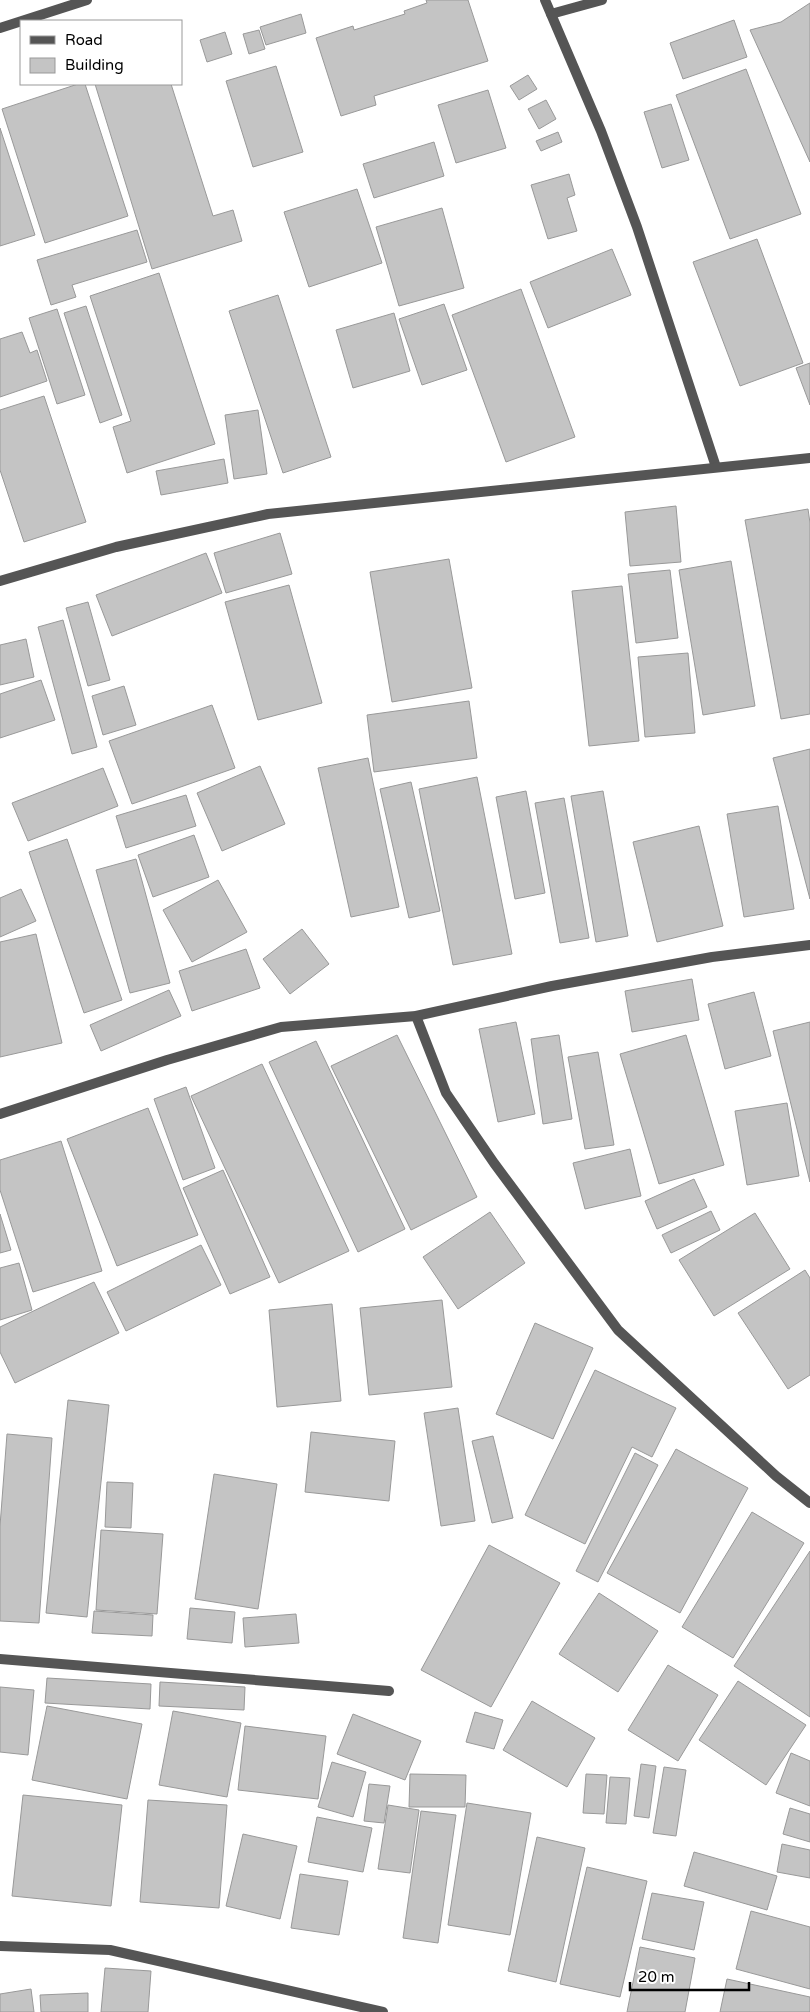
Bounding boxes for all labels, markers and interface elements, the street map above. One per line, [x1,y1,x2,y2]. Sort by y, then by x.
legend [20,20,182,85]
text: Road [65,31,103,49]
text: Building [65,56,124,74]
scale bar [630,1960,749,1992]
text: 20 m [638,1968,675,1986]

